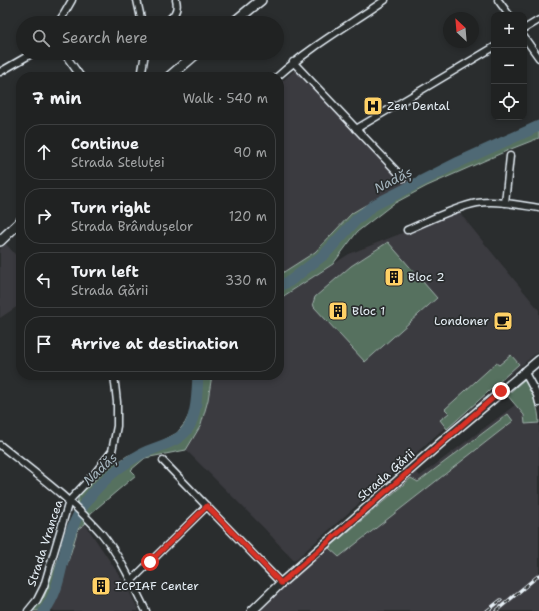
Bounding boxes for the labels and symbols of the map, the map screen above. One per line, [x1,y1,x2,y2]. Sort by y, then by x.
north arrow [443,12,479,48]
hospital icon: Zen Dental [362,95,384,117]
place label: Zen Dental [387,98,450,114]
water label: Nadăș [371,163,415,198]
building icon: Bloc 2 [383,266,405,288]
place label: Bloc 2 [408,269,445,285]
building icon: Bloc 1 [327,300,349,322]
place label: Bloc 1 [352,303,385,319]
cafe icon: Londoner [492,310,514,332]
place label: Londoner [434,313,489,329]
route end [492,382,510,400]
street label: Strada Gării [354,445,418,505]
water label: Nadăș [79,449,121,490]
street label: Strada Vrancea [23,497,67,588]
route start [141,553,159,571]
building icon: ICPIAF Center [90,575,112,597]
place label: ICPIAF Center [115,578,199,594]

